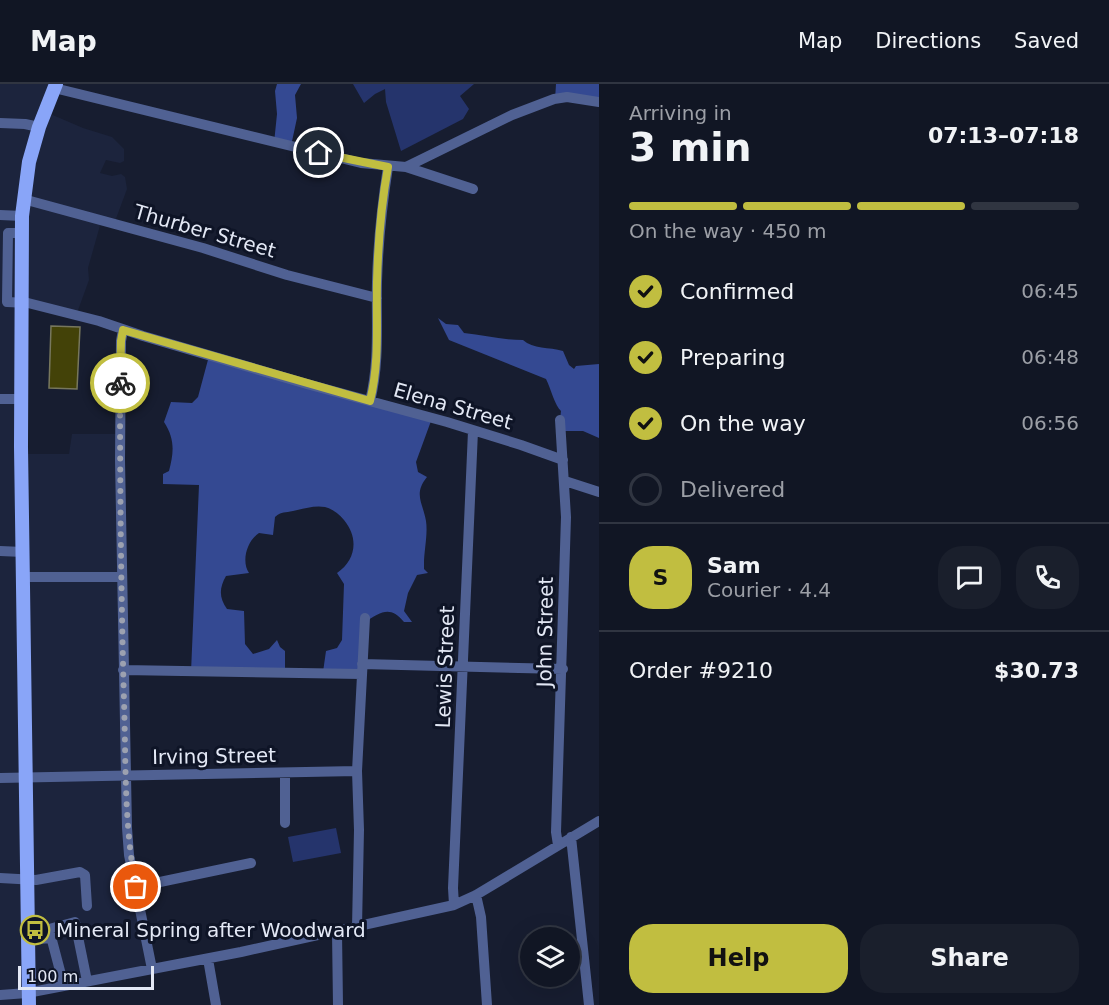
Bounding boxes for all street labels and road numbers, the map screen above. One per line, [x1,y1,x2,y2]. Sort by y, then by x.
street label: Thurber Street [130,199,279,263]
street label: Elena Street [391,378,515,434]
street label: John Street [532,576,558,690]
street label: Lewis Street [431,605,459,729]
street label: Irving Street [152,743,276,769]

